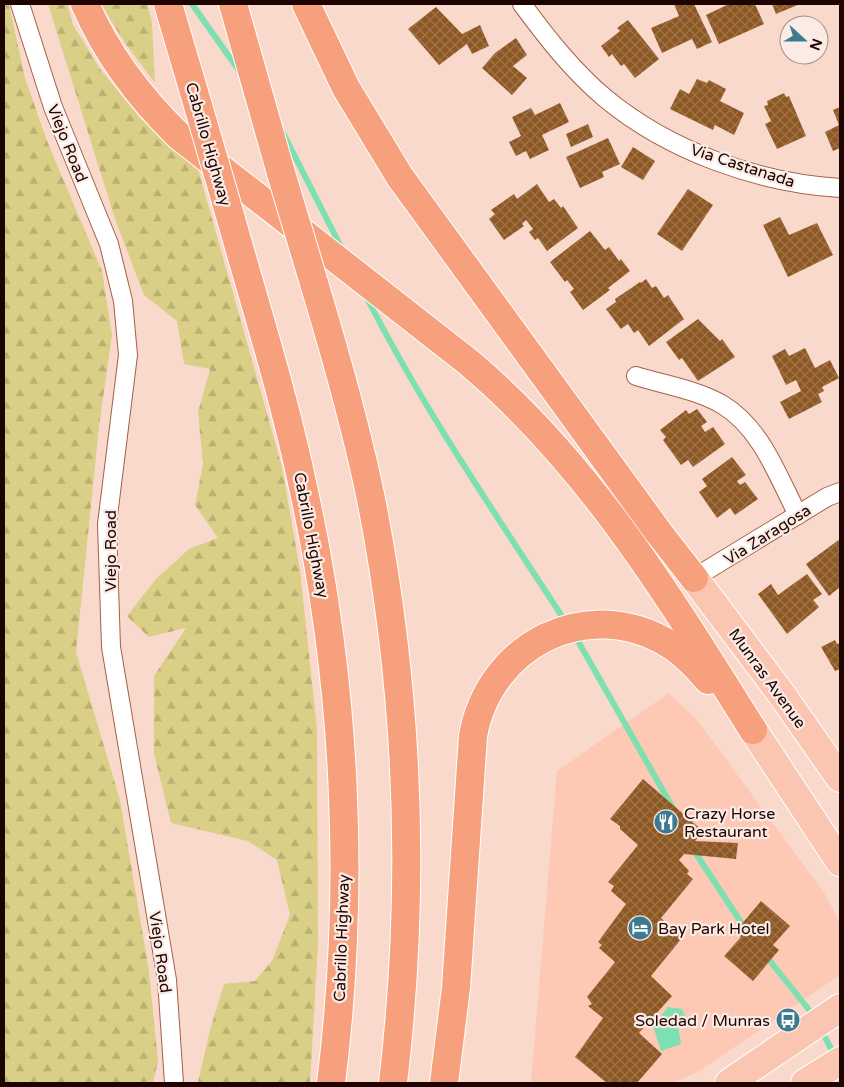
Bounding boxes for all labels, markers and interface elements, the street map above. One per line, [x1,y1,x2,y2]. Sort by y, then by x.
north arrow [779,15,829,65]
text: N [806,36,826,53]
street label: Cabrillo Highway [181,80,235,209]
street label: Viejo Road [42,102,92,185]
street label: Via Castanada [688,140,797,192]
street label: Cabrillo Highway [289,471,333,600]
street label: Via Zaragosa [720,500,815,570]
street label: Viejo Road [101,510,121,592]
street label: Munras Avenue [724,625,810,733]
place label: Crazy Horse Restaurant [684,804,775,842]
restaurant icon: Crazy Horse Restaurant [653,809,679,835]
street label: Cabrillo Highway [330,873,354,1002]
street label: Viejo Road [144,910,176,994]
hotel icon: Bay Park Hotel [627,915,653,941]
place label: Bay Park Hotel [658,919,770,939]
bus stop icon: Soledad / Munras [775,1007,801,1033]
place label: Soledad / Munras [635,1011,770,1031]

